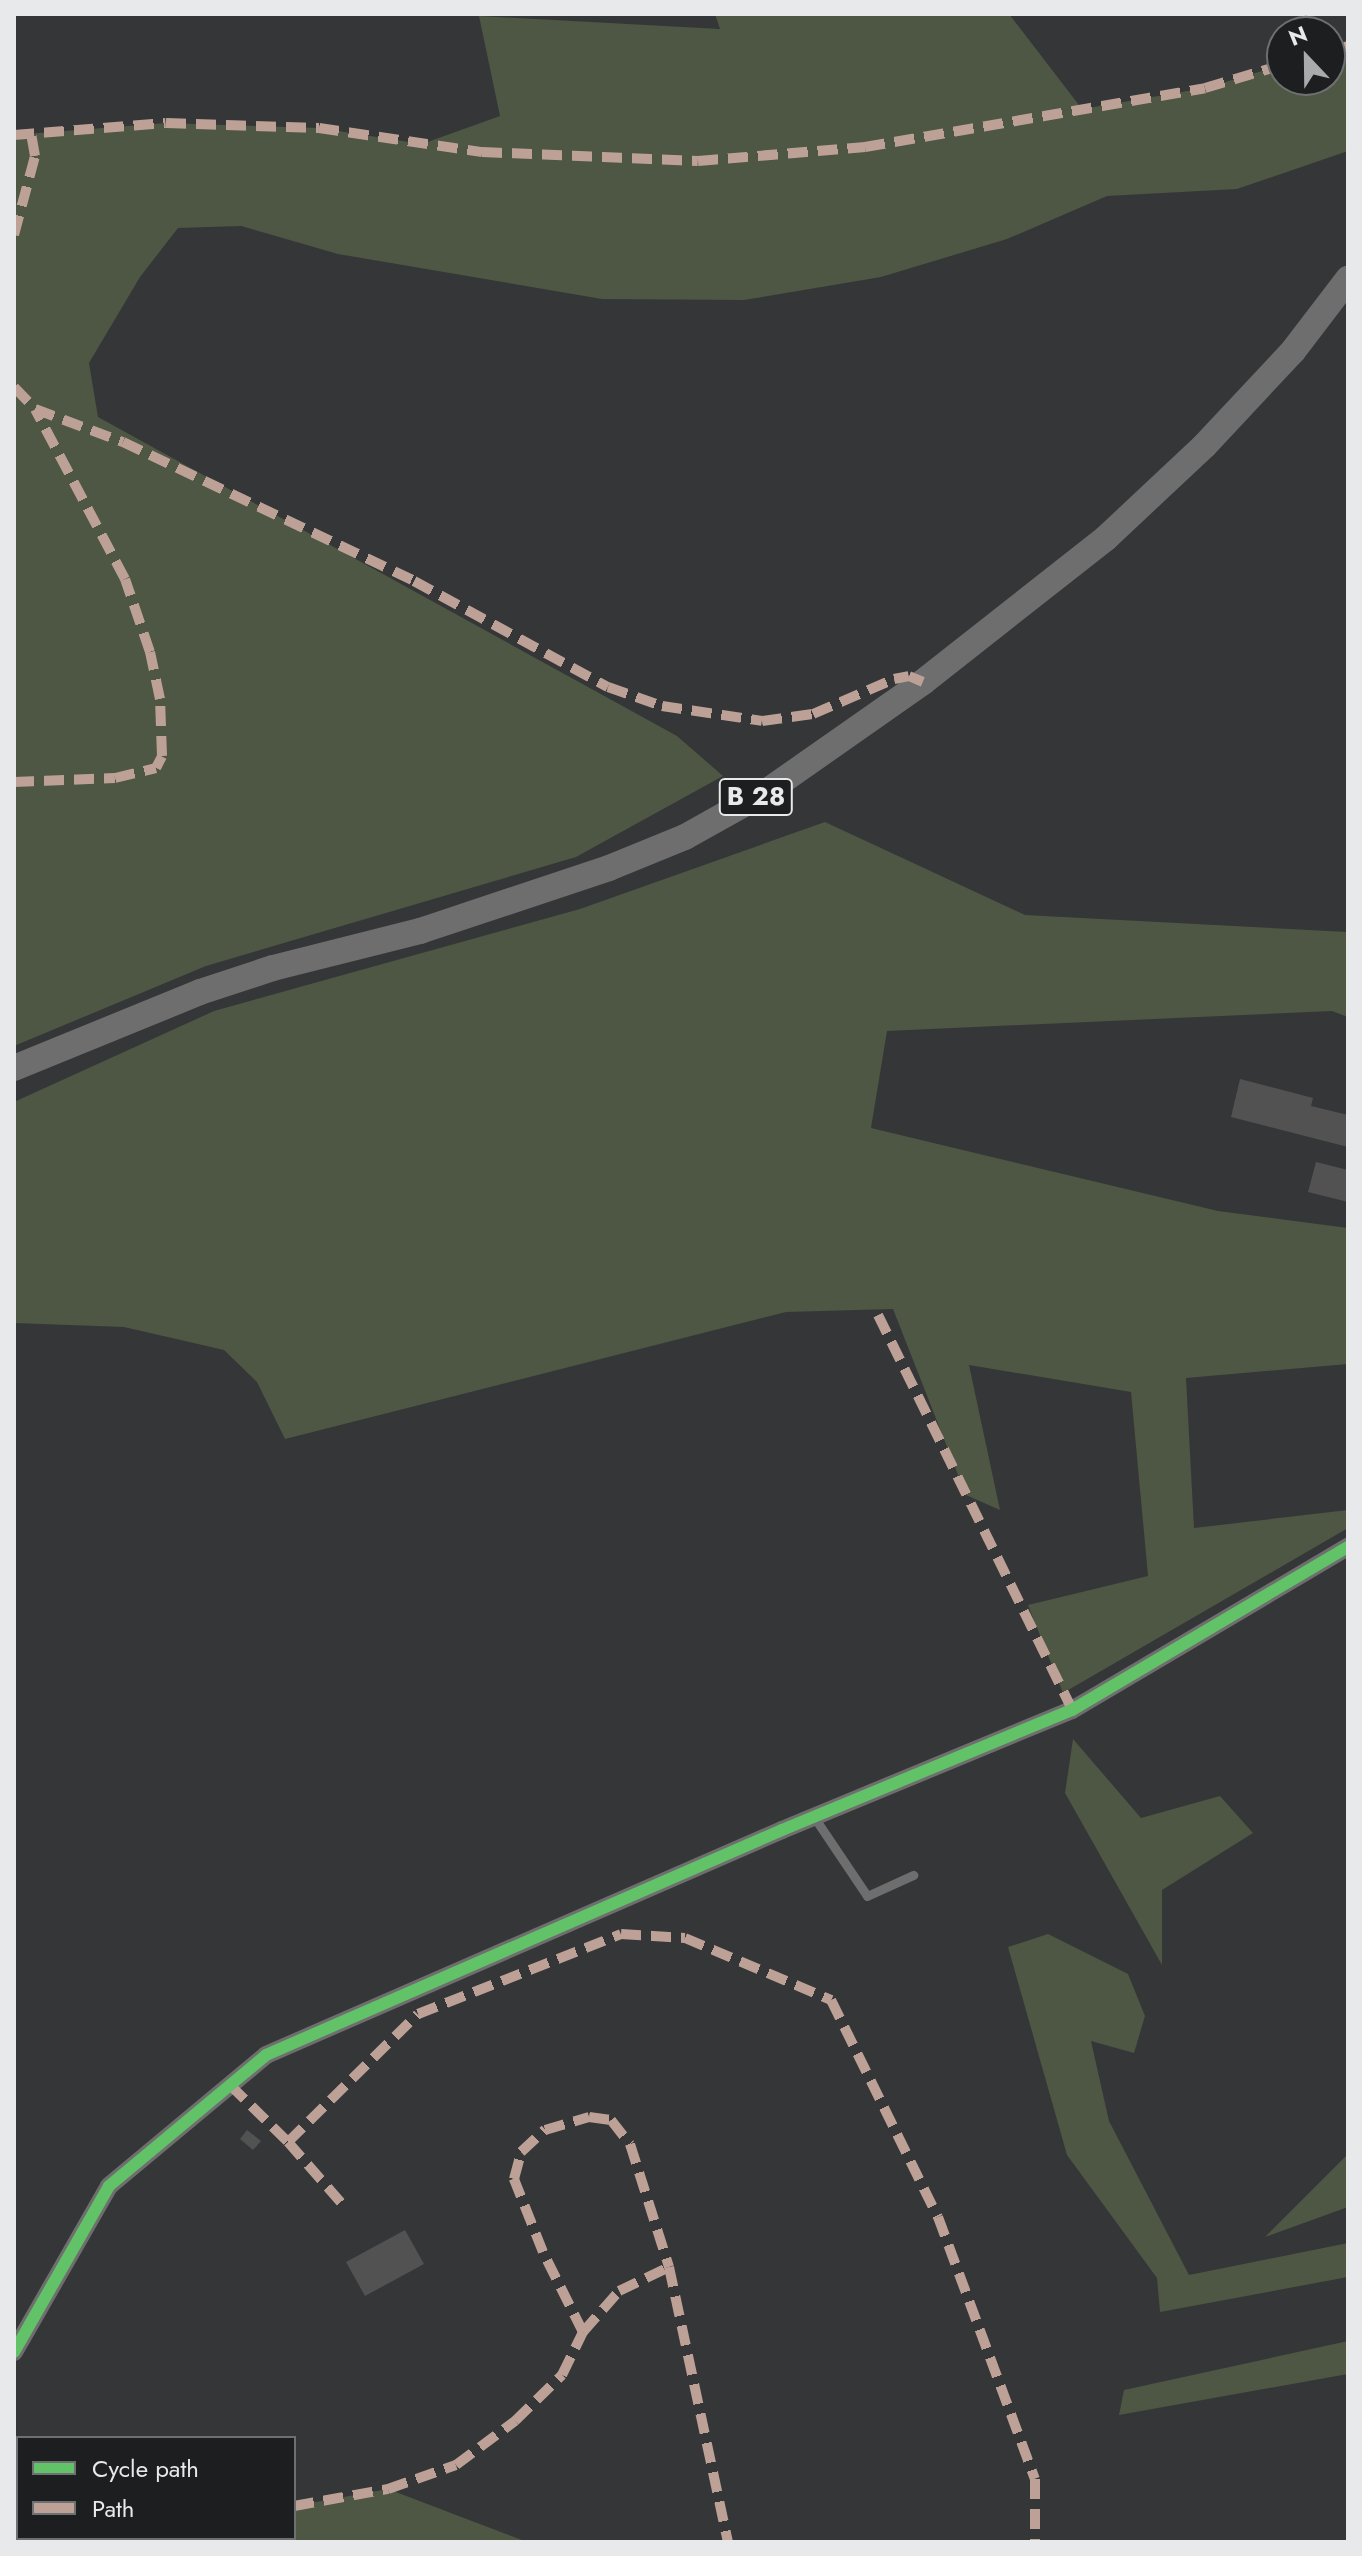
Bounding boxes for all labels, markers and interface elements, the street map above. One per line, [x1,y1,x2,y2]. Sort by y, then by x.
north arrow [1266,16,1346,96]
text: N [1284,17,1312,54]
road number: B 28 [718,775,794,819]
legend [16,2436,296,2540]
text: Cycle path [92,2451,199,2486]
text: Path [92,2491,134,2526]

